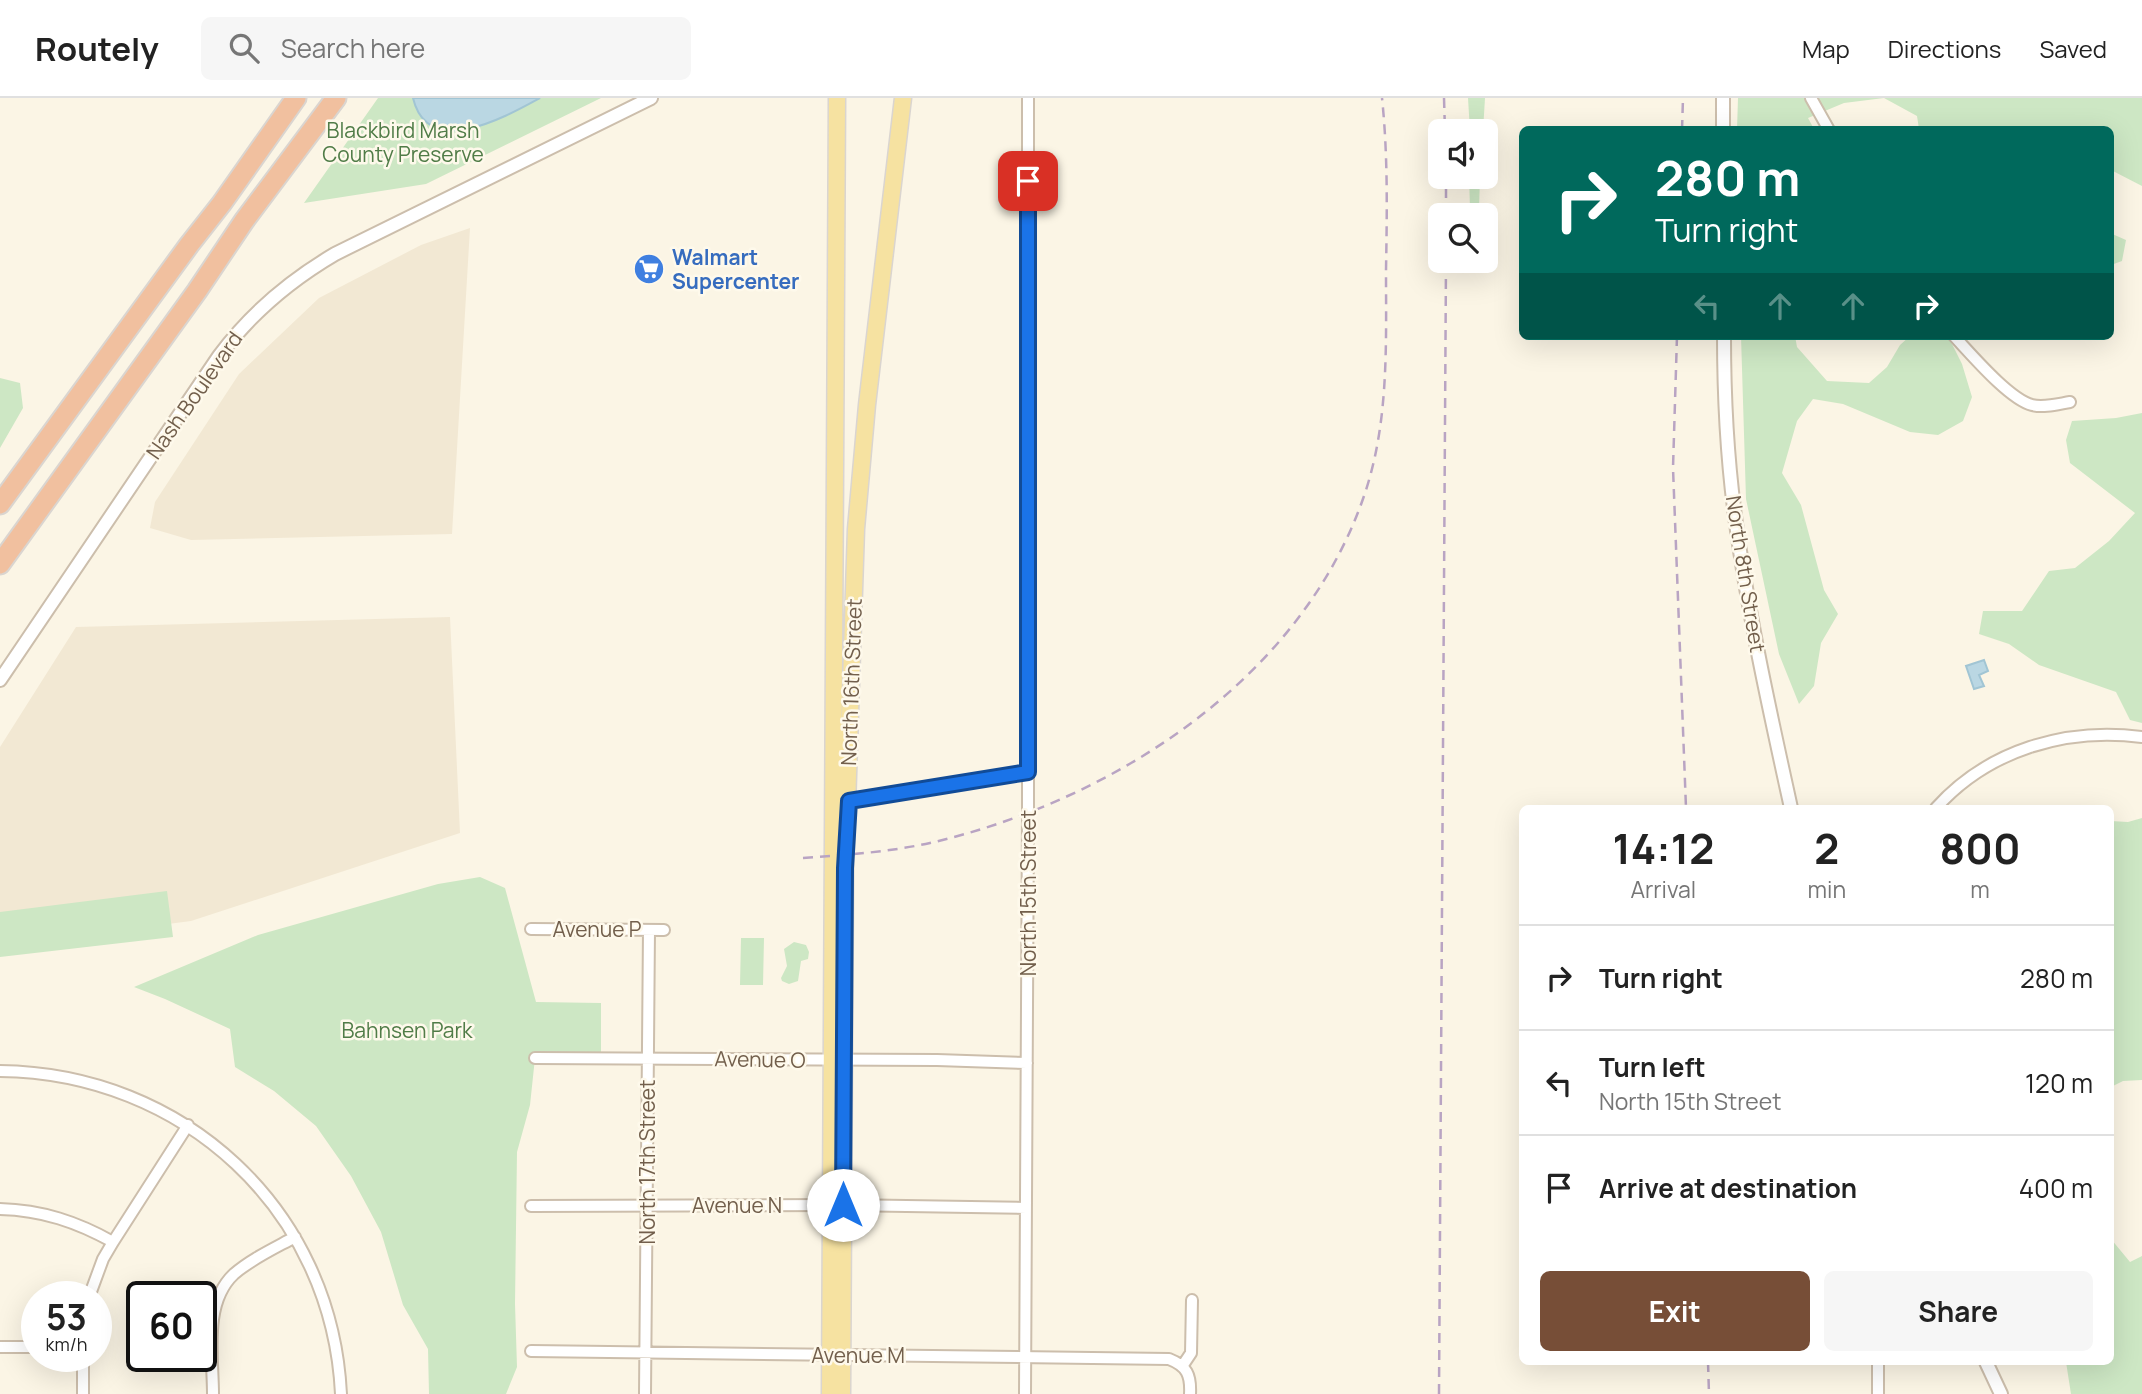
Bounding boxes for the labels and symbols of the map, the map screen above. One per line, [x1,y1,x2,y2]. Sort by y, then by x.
park label: Blackbird Marsh County Preserve [322,116,484,168]
pin [998,151,1058,211]
place label: Walmart Supercenter [672,243,799,295]
supermarket icon: Walmart Supercenter [632,252,666,286]
street label: Nash Boulevard [140,326,248,464]
street label: North 8th Street [1720,494,1772,654]
street label: North 16th Street [834,598,868,766]
street label: North 15th Street [1014,810,1042,976]
street label: Avenue P [553,915,642,943]
park label: Bahnsen Park [342,1016,473,1044]
street label: Avenue O [714,1044,806,1074]
street label: North 17th Street [633,1080,661,1244]
position arrow [806,1168,880,1242]
street label: Avenue N [692,1191,782,1219]
speed limit sign: 60 [126,1281,217,1372]
street label: Avenue M [811,1341,905,1369]

